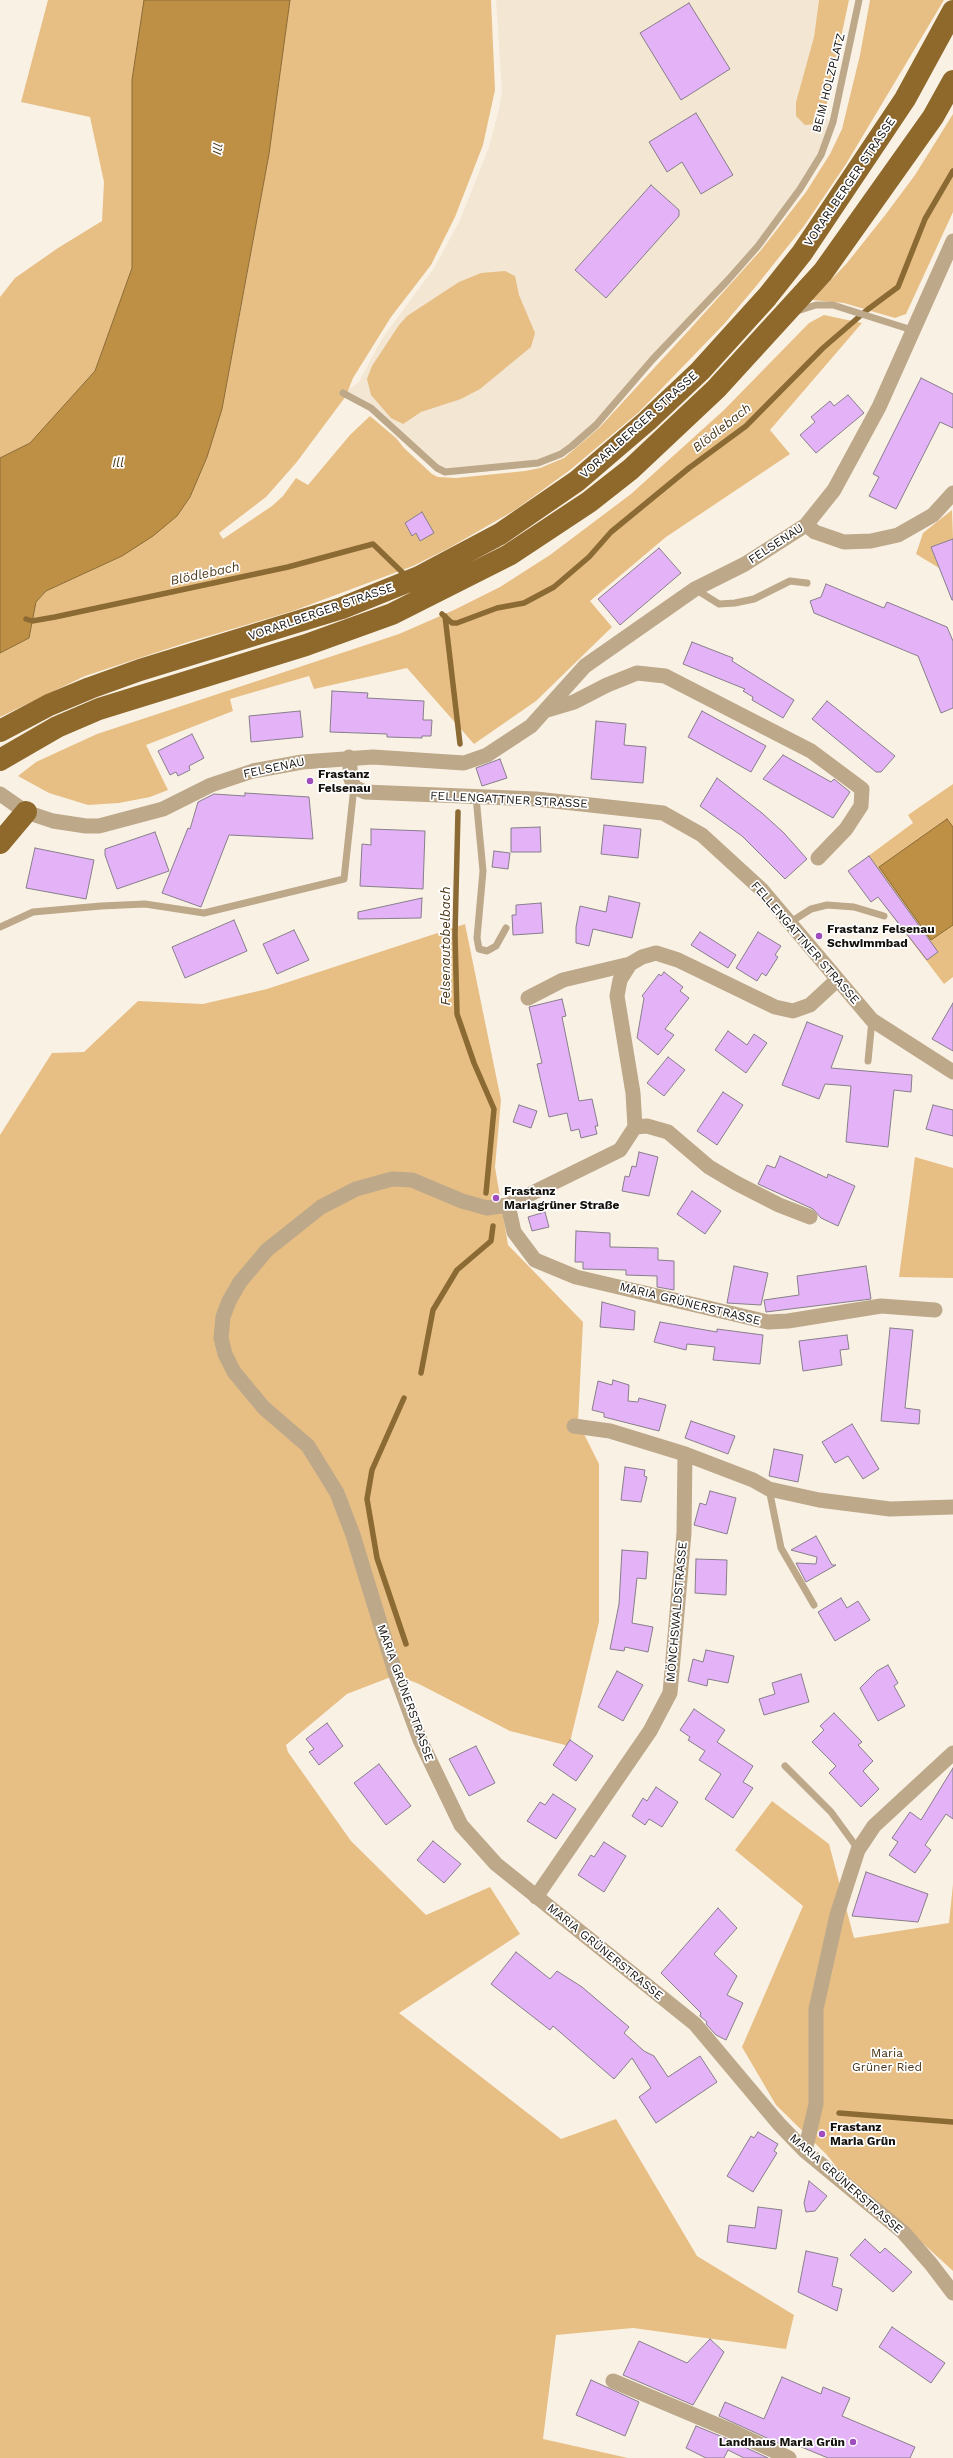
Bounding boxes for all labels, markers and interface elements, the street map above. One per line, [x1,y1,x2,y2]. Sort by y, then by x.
street label: BEIM HOLZPLATZ [810,32,848,134]
street label: VORARLBERGER STRASSE [801,115,899,249]
water label: Ill [209,142,227,156]
street label: VORARLBERGER STRASSE [577,369,701,481]
water label: Blödlebach [690,400,754,456]
water label: Ill [112,455,124,471]
street label: FELSENAU [746,521,806,567]
water label: Blödlebach [169,559,241,589]
street label: VORARLBERGER STRASSE [246,580,396,644]
street label: FELSENAU [242,754,306,782]
place label: Frastanz Felsenau [318,767,371,795]
marker: Frastanz Felsenau [305,776,315,786]
street label: FELLENGATTNER STRASSE [430,789,588,811]
street label: FELLENGATTNER STRASSE [748,879,862,1007]
water label: Felsenautobelbach [438,887,454,1005]
place label: Frastanz Felsenau Schwimmbad [827,922,935,950]
marker: Frastanz Felsenau Schwimmbad [814,931,824,941]
place label: Frastanz Mariagrüner Straße [504,1184,620,1212]
marker: Frastanz Mariagrüner Straße [491,1193,501,1203]
street label: MARIA GRÜNERSTRASSE [618,1280,762,1328]
street label: MÖNCHSWALDSTRASSE [664,1541,690,1683]
street label: MARIA GRÜNERSTRASSE [373,1623,437,1763]
street label: MARIA GRÜNERSTRASSE [544,1901,666,2003]
park label: Maria Grüner Ried [852,2046,922,2074]
place label: Frastanz Maria Grün [830,2120,896,2148]
marker: Frastanz Maria Grün [817,2129,827,2139]
street label: MARIA GRÜNERSTRASSE [787,2131,905,2237]
place label: Landhaus Maria Grün [719,2435,845,2449]
marker: Landhaus Maria Grün [848,2437,858,2447]

